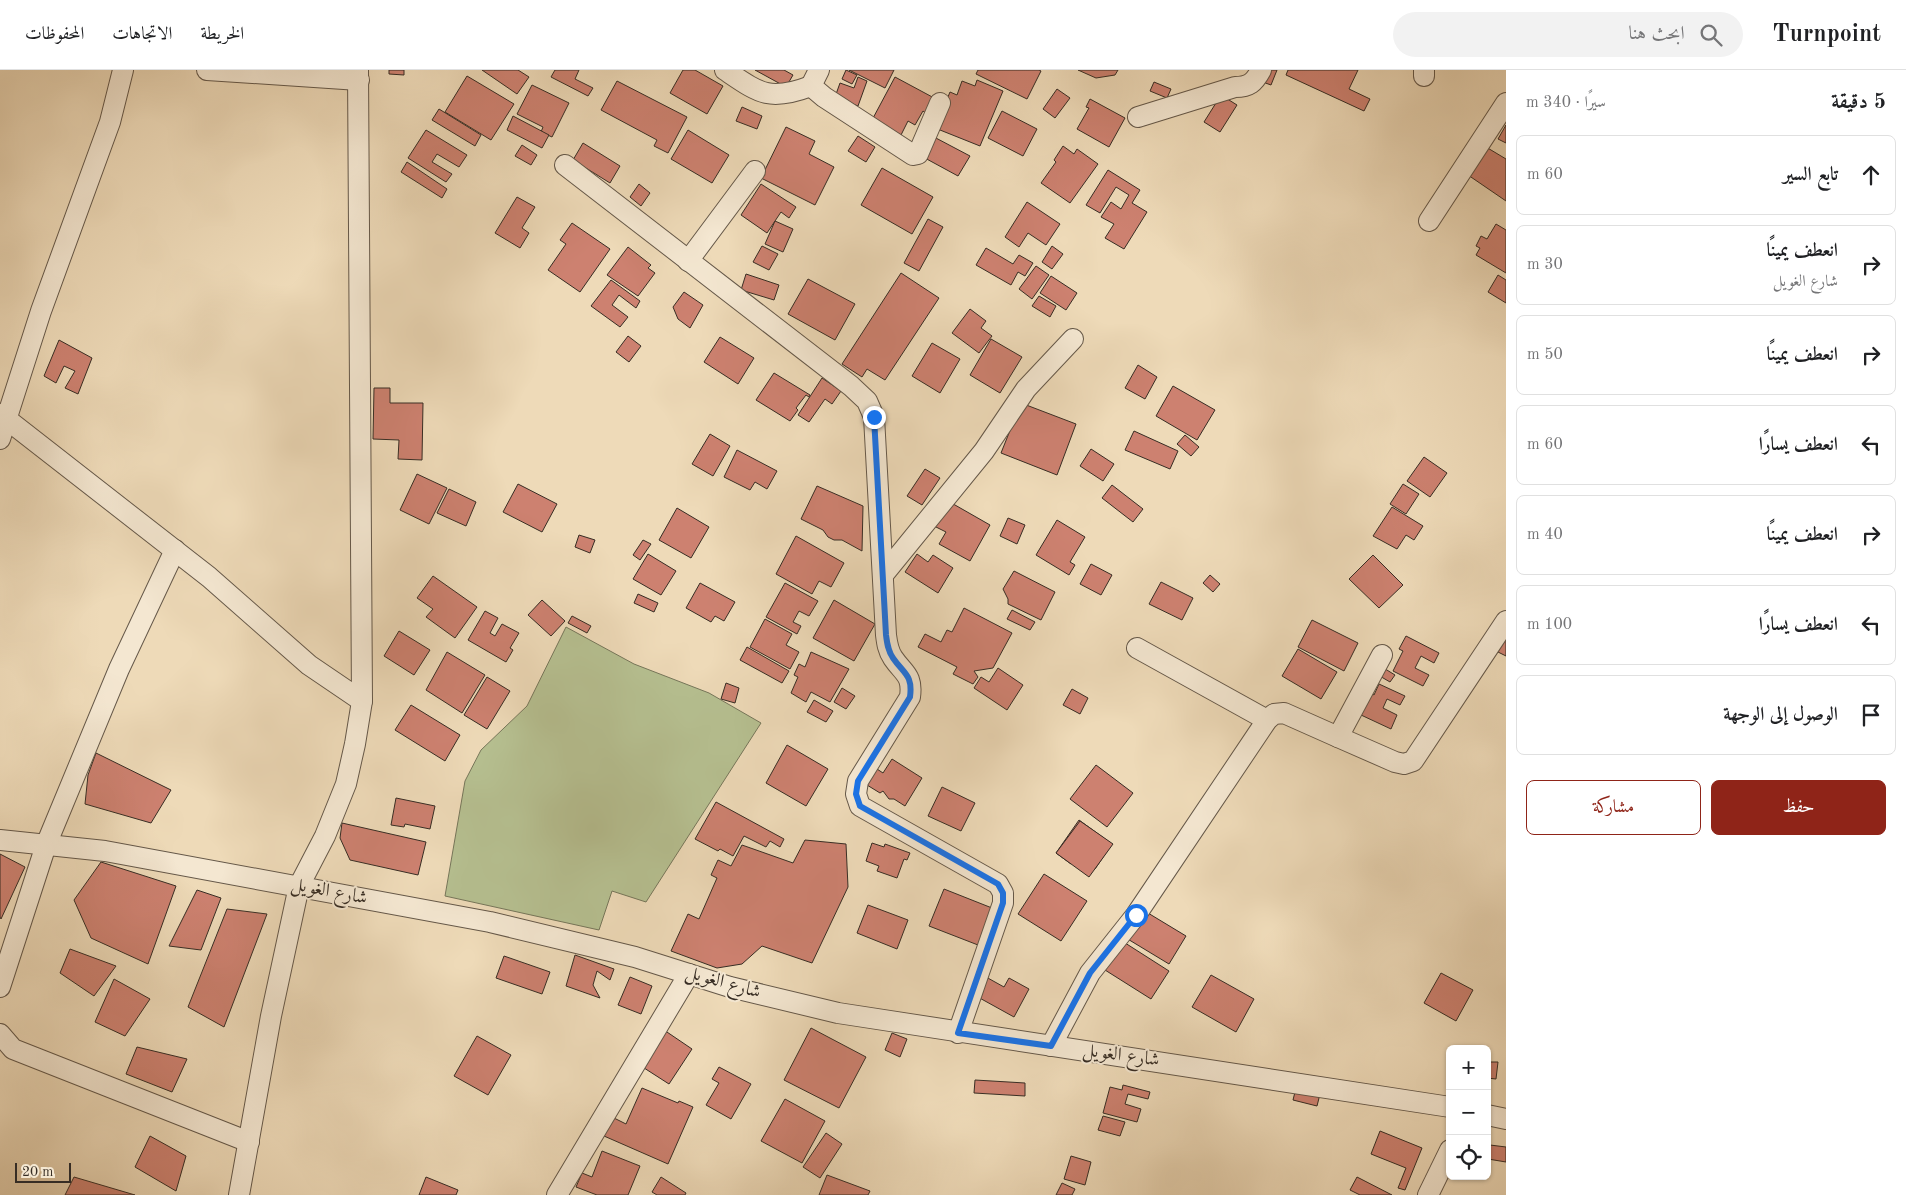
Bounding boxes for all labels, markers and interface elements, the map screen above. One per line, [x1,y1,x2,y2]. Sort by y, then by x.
search box [1393,12,1743,57]
icon: search [1697,21,1725,49]
text: Turnpoint [1773,23,1881,47]
text: المحفوظات [25,25,84,43]
text: الاتجاهات [112,25,172,43]
text: الخريطة [200,25,244,43]
text: ابحث هنا [1629,25,1685,44]
text: 5 دقيقة [1831,92,1886,113]
text: سيرًا · 340 m [1526,95,1606,111]
icon: ahead [1857,161,1885,189]
text: تابع السير [1783,166,1838,185]
text: 60 m [1527,167,1563,183]
text: انعطف يمينًا [1766,242,1838,261]
icon: right [1857,251,1885,279]
text: 30 m [1527,257,1563,273]
text: شارع الغويل [1773,274,1838,290]
icon: right [1857,341,1885,369]
text: انعطف يمينًا [1766,346,1838,365]
text: 50 m [1527,347,1563,363]
route end [863,406,886,429]
icon: left [1857,431,1885,459]
text: انعطف يسارًا [1759,436,1838,455]
text: 60 m [1527,437,1563,453]
icon: right [1857,521,1885,549]
text: انعطف يمينًا [1766,526,1838,545]
text: 40 m [1527,527,1563,543]
icon: left [1857,611,1885,639]
text: انعطف يسارًا [1759,616,1838,635]
text: 100 m [1527,617,1572,633]
icon: arrive [1857,701,1885,729]
text: الوصول إلى الوجهة [1723,706,1838,725]
button: مشاركة [1526,780,1701,835]
button: حفظ [1711,780,1886,835]
street label: شارع الغويل [288,875,369,913]
route start [1125,904,1148,927]
street label: شارع الغويل [682,963,763,1007]
street label: شارع الغويل [1081,1041,1161,1075]
map controls [1446,1045,1491,1180]
button: + [1446,1045,1491,1090]
button: − [1446,1090,1491,1135]
button: locate [1446,1135,1491,1180]
scale bar [15,1160,71,1183]
text: 20 m [22,1165,53,1179]

